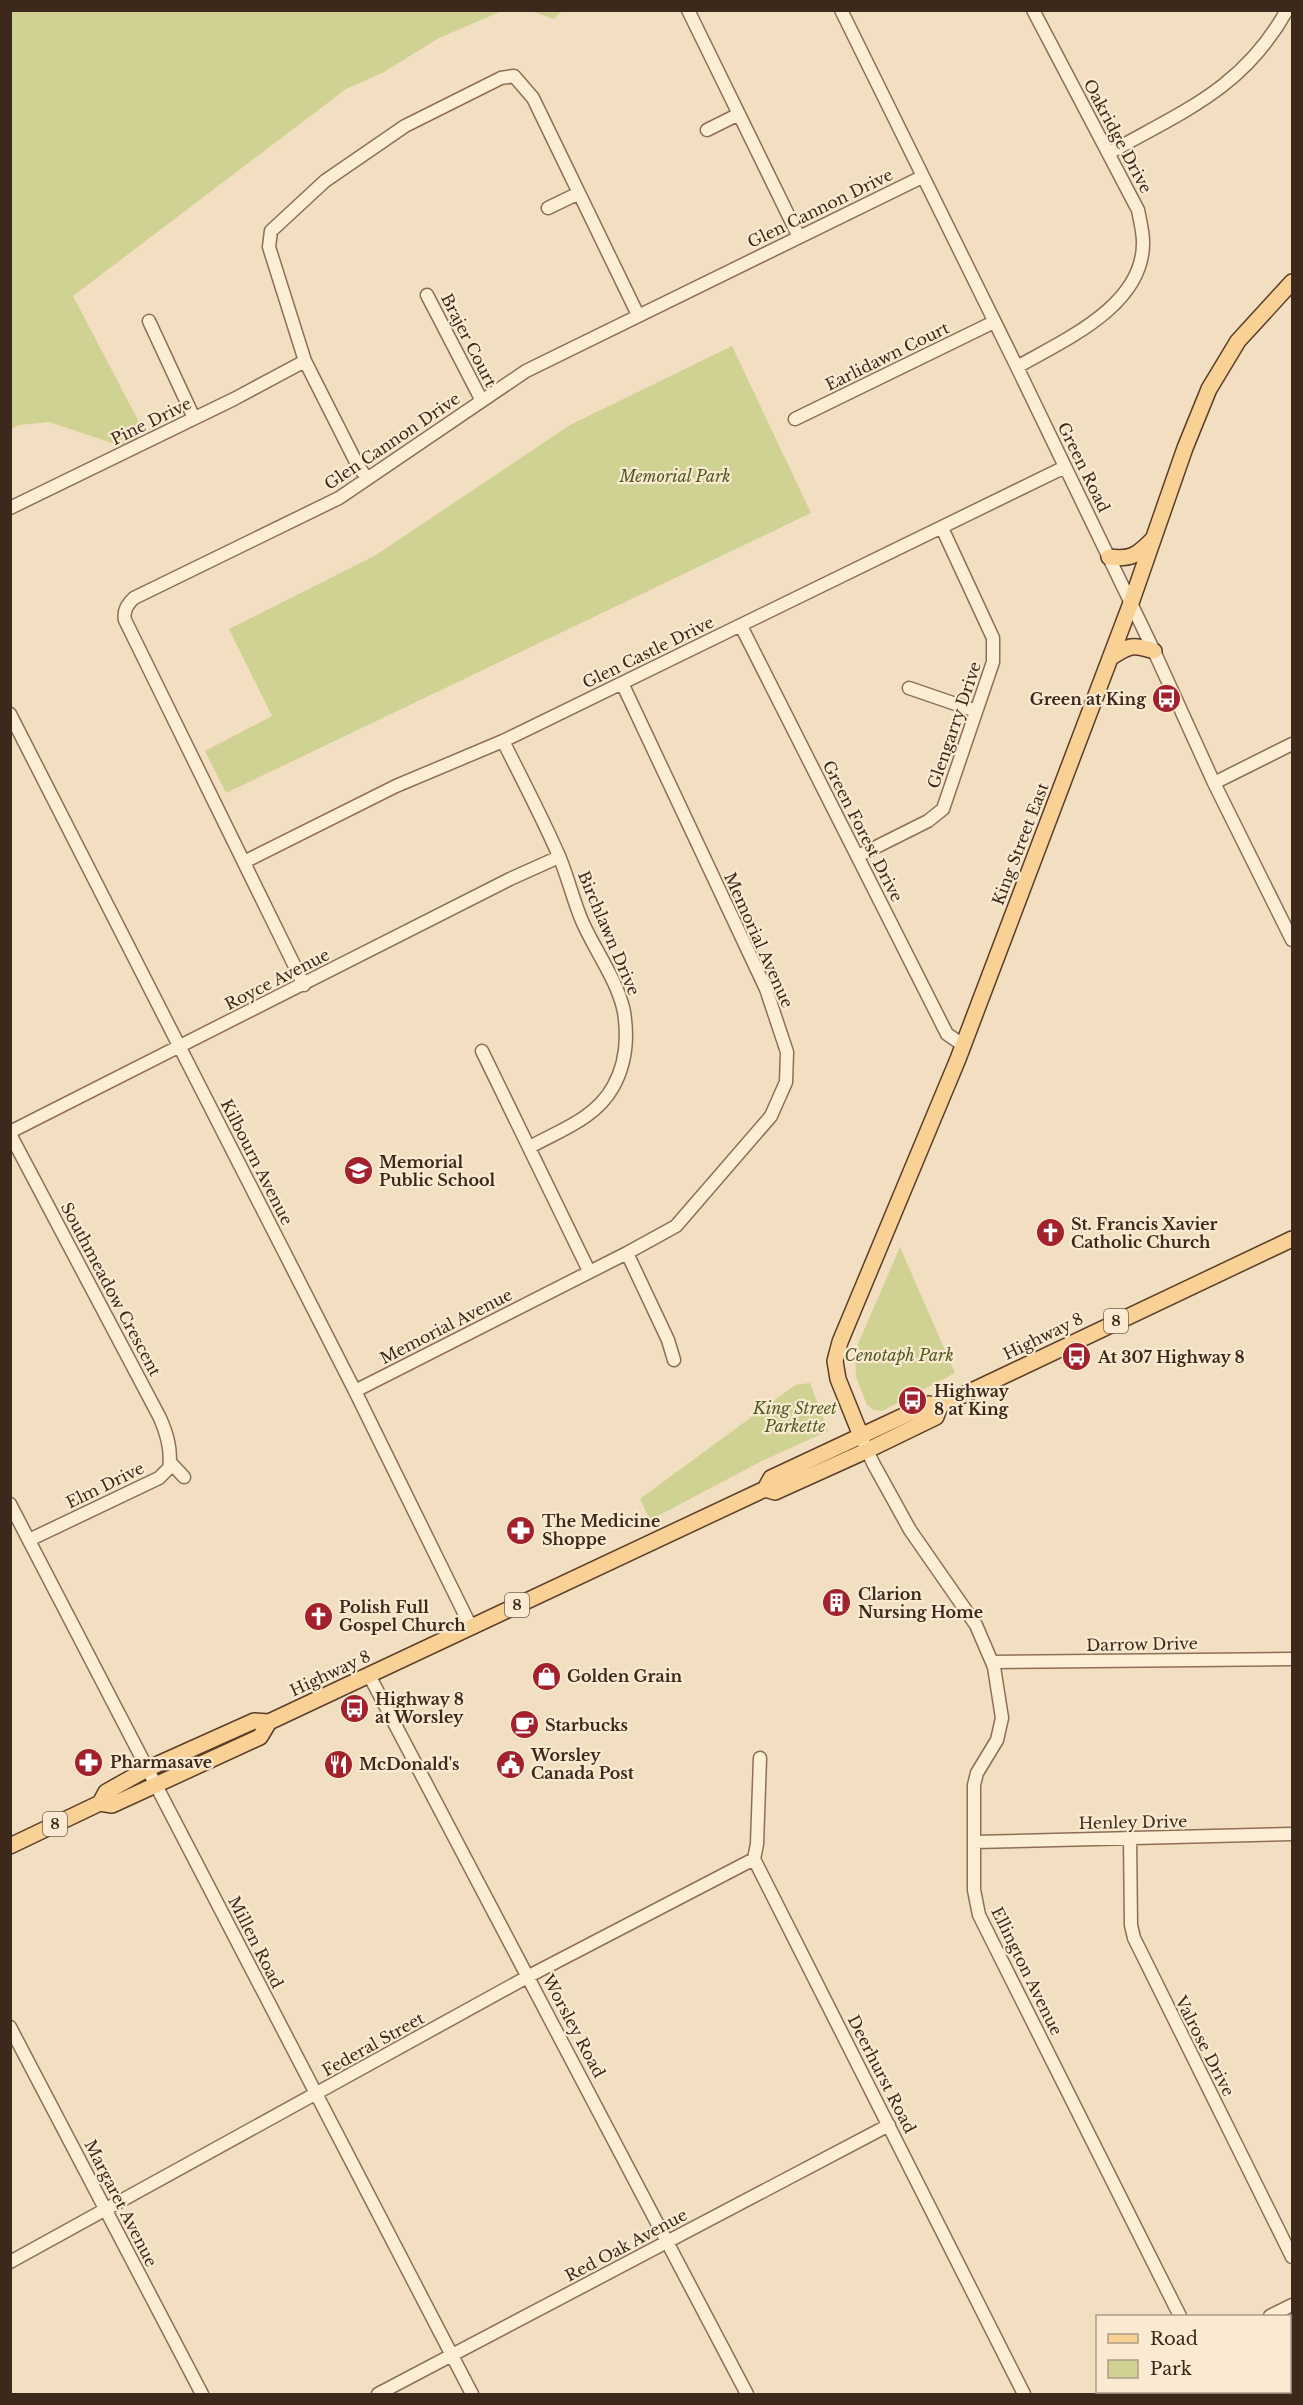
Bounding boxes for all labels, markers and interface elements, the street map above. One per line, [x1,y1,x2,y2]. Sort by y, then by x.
street label: Oakridge Drive [1079,75,1157,197]
street label: Glen Cannon Drive [744,164,896,252]
street label: Brajer Court [437,290,501,390]
street label: Earlidawn Court [822,317,952,395]
street label: Glen Cannon Drive [320,388,464,494]
street label: Pine Drive [108,393,194,449]
street label: Green Road [1054,419,1115,516]
park label: Memorial Park [618,466,731,486]
street label: Glen Castle Drive [579,612,717,692]
street label: Glengarry Drive [923,659,985,791]
bus stop icon: Green at King [1151,683,1183,715]
place label: Green at King [1030,689,1147,709]
street label: Green Forest Drive [819,757,907,905]
street label: King Street East [987,780,1053,908]
street label: Birchlawn Drive [574,868,644,998]
street label: Memorial Avenue [720,869,798,1011]
street label: Royce Avenue [221,944,333,1014]
street label: Kilbourn Avenue [217,1096,297,1228]
place label: Memorial Public School [379,1152,496,1190]
school or university icon: Memorial Public School [342,1155,374,1187]
street label: Southmeadow Crescent [57,1199,165,1379]
place label: St. Francis Xavier Catholic Church [1071,1214,1218,1252]
church icon: St. Francis Xavier Catholic Church [1034,1217,1066,1249]
street label: Memorial Avenue [376,1284,516,1368]
street label: Highway 8 [1000,1308,1086,1364]
road number: 8 [1104,1309,1128,1333]
bus stop icon: At 307 Highway 8 [1061,1341,1093,1373]
park label: Cenotaph Park [844,1345,954,1365]
place label: At 307 Highway 8 [1097,1347,1245,1367]
place label: Highway 8 at King [934,1381,1010,1419]
bus stop icon: Highway 8 at King [897,1384,929,1416]
park label: King Street Parkette [752,1398,837,1436]
street label: Elm Drive [63,1458,147,1512]
place label: The Medicine Shoppe [542,1511,660,1549]
pharmacy icon: The Medicine Shoppe [505,1514,537,1546]
place label: Clarion Nursing Home [858,1584,983,1622]
building icon: Clarion Nursing Home [821,1587,853,1619]
road number: 8 [505,1593,529,1617]
place label: Polish Full Gospel Church [339,1597,466,1635]
church icon: Polish Full Gospel Church [302,1600,334,1632]
street label: Darrow Drive [1086,1633,1198,1655]
street label: Highway 8 [287,1646,373,1700]
shop icon: Golden Grain [530,1660,562,1692]
place label: Golden Grain [567,1666,683,1686]
place label: Highway 8 at Worsley [375,1689,464,1727]
bus stop icon: Highway 8 at Worsley [338,1692,370,1724]
cafe icon: Starbucks [508,1709,540,1741]
place label: Starbucks [545,1715,628,1735]
place label: Worsley Canada Post [530,1745,635,1783]
pharmacy icon: Pharmasave [73,1746,105,1778]
restaurant icon: McDonald's [322,1748,354,1780]
public building icon: Worsley Canada Post [494,1748,526,1780]
place label: Pharmasave [110,1752,212,1772]
place label: McDonald's [359,1754,460,1774]
street label: Henley Drive [1078,1811,1188,1833]
road number: 8 [43,1812,67,1836]
street label: Millen Road [224,1893,288,1992]
street label: Ellington Avenue [987,1903,1067,2039]
street label: Worsley Road [538,1970,610,2081]
street label: Valrose Drive [1171,1992,1239,2099]
street label: Federal Street [318,2008,428,2080]
street label: Deerhurst Road [844,2012,920,2137]
street label: Margaret Avenue [80,2136,162,2270]
street label: Red Oak Avenue [561,2204,691,2286]
legend [1096,2315,1291,2393]
text: Road [1150,2328,1198,2350]
text: Park [1150,2358,1192,2380]

